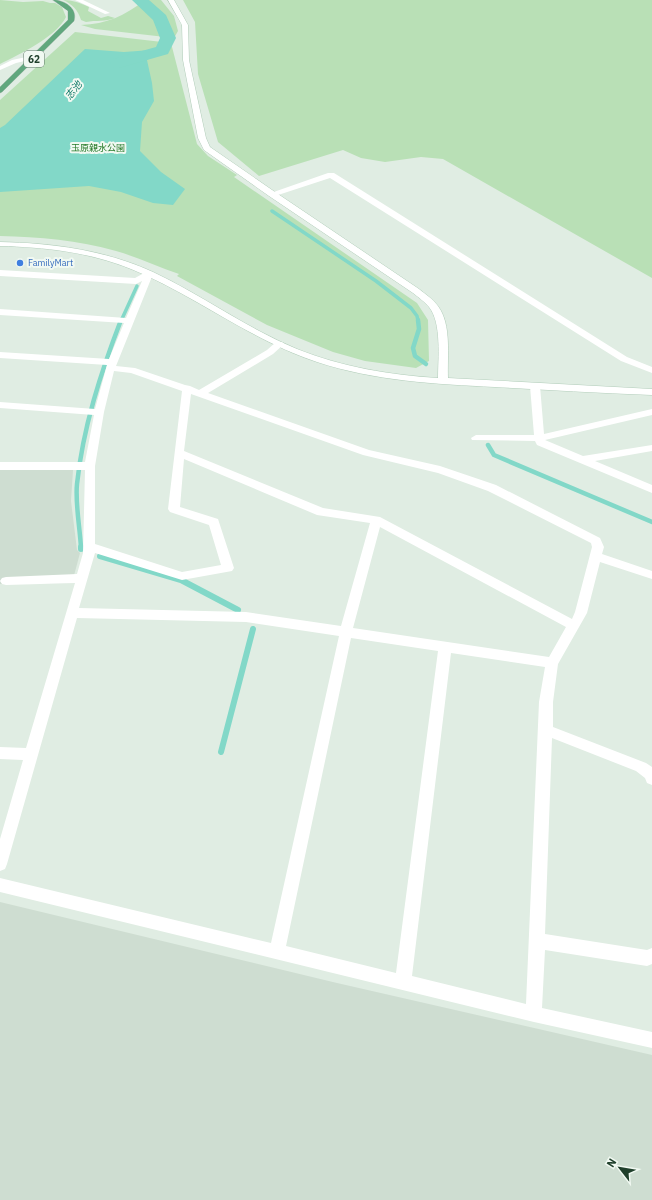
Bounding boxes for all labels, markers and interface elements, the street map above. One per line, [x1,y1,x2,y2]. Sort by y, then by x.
road number: 62 [24,51,44,67]
water label: 志池 [62,78,85,102]
park label: 玉原親水公園 [71,142,125,153]
place label: FamilyMart [28,257,73,268]
marker: FamilyMart [15,258,25,268]
north arrow [600,1148,640,1188]
text: N [603,1156,619,1170]

